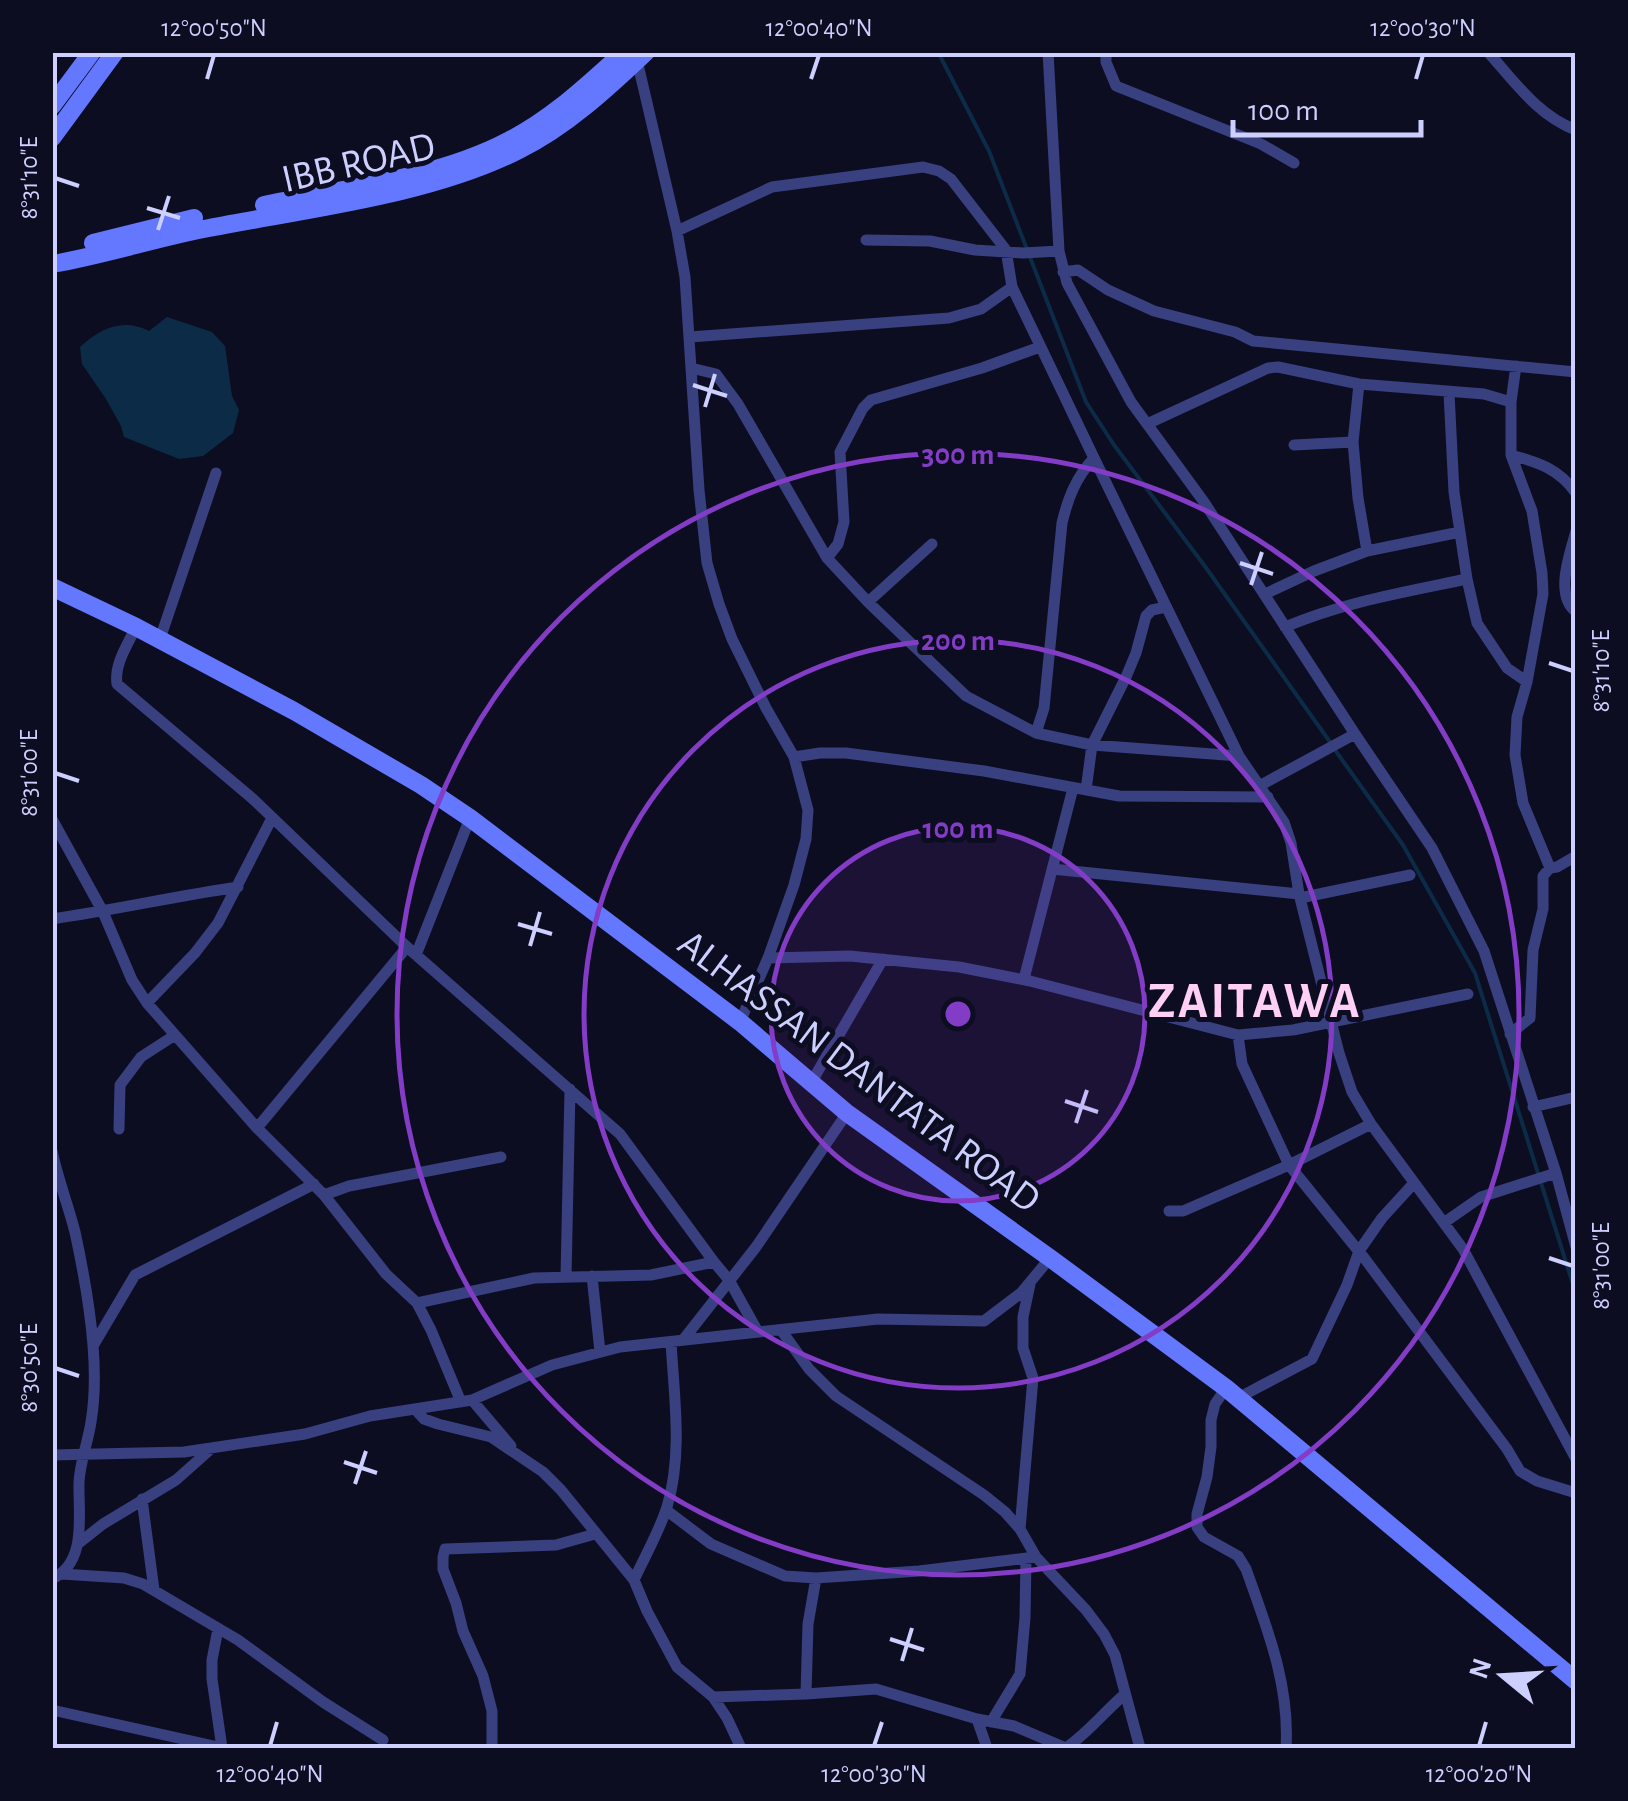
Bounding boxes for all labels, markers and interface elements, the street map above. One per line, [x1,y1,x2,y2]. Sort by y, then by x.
text: 12°00'50"N [161,16,267,41]
text: 12°00'40"N [765,16,873,41]
text: 12°00'30"N [1370,16,1476,41]
scale bar [1233,75,1420,137]
text: 100 m [1248,96,1319,126]
street label: IBB ROAD [278,126,439,200]
text: 8°31'10"E [17,136,42,220]
text: 300 m [922,440,994,470]
text: 200 m [921,626,995,656]
text: 8°31'10"E [1589,629,1614,713]
text: 8°31'00"E [17,729,42,817]
text: 100 m [923,814,993,844]
street label: ALHASSAN DANTATA ROAD [671,923,1047,1220]
district label: ZAITAWA [1148,977,1362,1027]
centre of rings [940,996,976,1032]
text: 8°31'00"E [1589,1222,1614,1310]
text: 8°30'50"E [17,1323,42,1413]
north arrow [1453,1626,1553,1726]
text: N [1465,1655,1497,1682]
text: 12°00'40"N [216,1762,324,1787]
text: 12°00'30"N [821,1762,927,1787]
text: 12°00'20"N [1426,1762,1532,1787]

